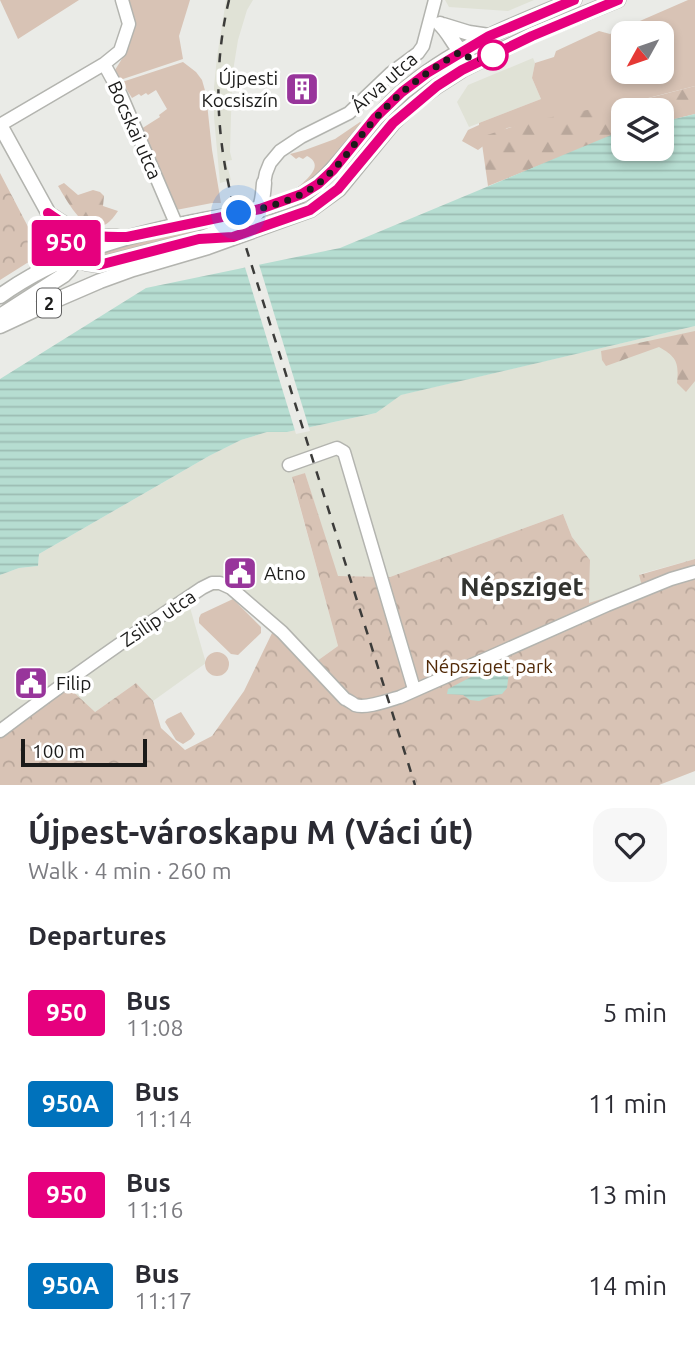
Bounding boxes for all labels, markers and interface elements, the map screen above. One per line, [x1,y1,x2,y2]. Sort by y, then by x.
north arrow [611,21,674,84]
map controls [611,21,674,161]
unlabelled marker [478,40,508,70]
street label: Árva utca [347,47,421,117]
place label: Újpesti Kocsiszín [201,67,278,111]
building icon: Újpesti Kocsiszín [283,70,321,108]
street label: Bocskai utca [104,77,166,183]
button: layers [611,98,674,161]
your location [221,195,256,230]
line badge: 950 [26,220,106,266]
text: 950 [46,229,86,256]
road number: 2 [37,288,61,318]
public building icon: Atno [221,554,259,592]
place label: Atno [264,562,306,584]
district label: Népsziget [460,572,584,601]
street label: Zsilip utca [116,585,200,651]
park label: Népsziget park [425,655,553,677]
public building icon: Filip [12,664,50,702]
place label: Filip [56,672,91,694]
scale bar [21,736,147,768]
text: 100 m [32,740,85,762]
button: heart [593,808,667,882]
text: Újpest-városkapu M (Váci út) [28,813,474,850]
text: Walk · 4 min · 260 m [28,858,232,883]
text: Departures [28,921,166,950]
text: Bus [126,986,171,1015]
text: 5 min [603,998,667,1027]
text: 950 [46,999,87,1026]
text: 11:08 [126,1015,184,1040]
text: Bus [134,1077,179,1106]
text: 11 min [588,1089,667,1118]
text: 950A [42,1090,99,1117]
text: 11:14 [134,1106,192,1131]
text: Bus [126,1168,171,1197]
text: 13 min [588,1180,667,1209]
text: 950 [46,1181,87,1208]
text: 11:16 [126,1197,184,1222]
text: Bus [134,1259,179,1288]
text: 14 min [588,1271,667,1300]
text: 950A [42,1272,99,1299]
text: 11:17 [134,1288,192,1313]

